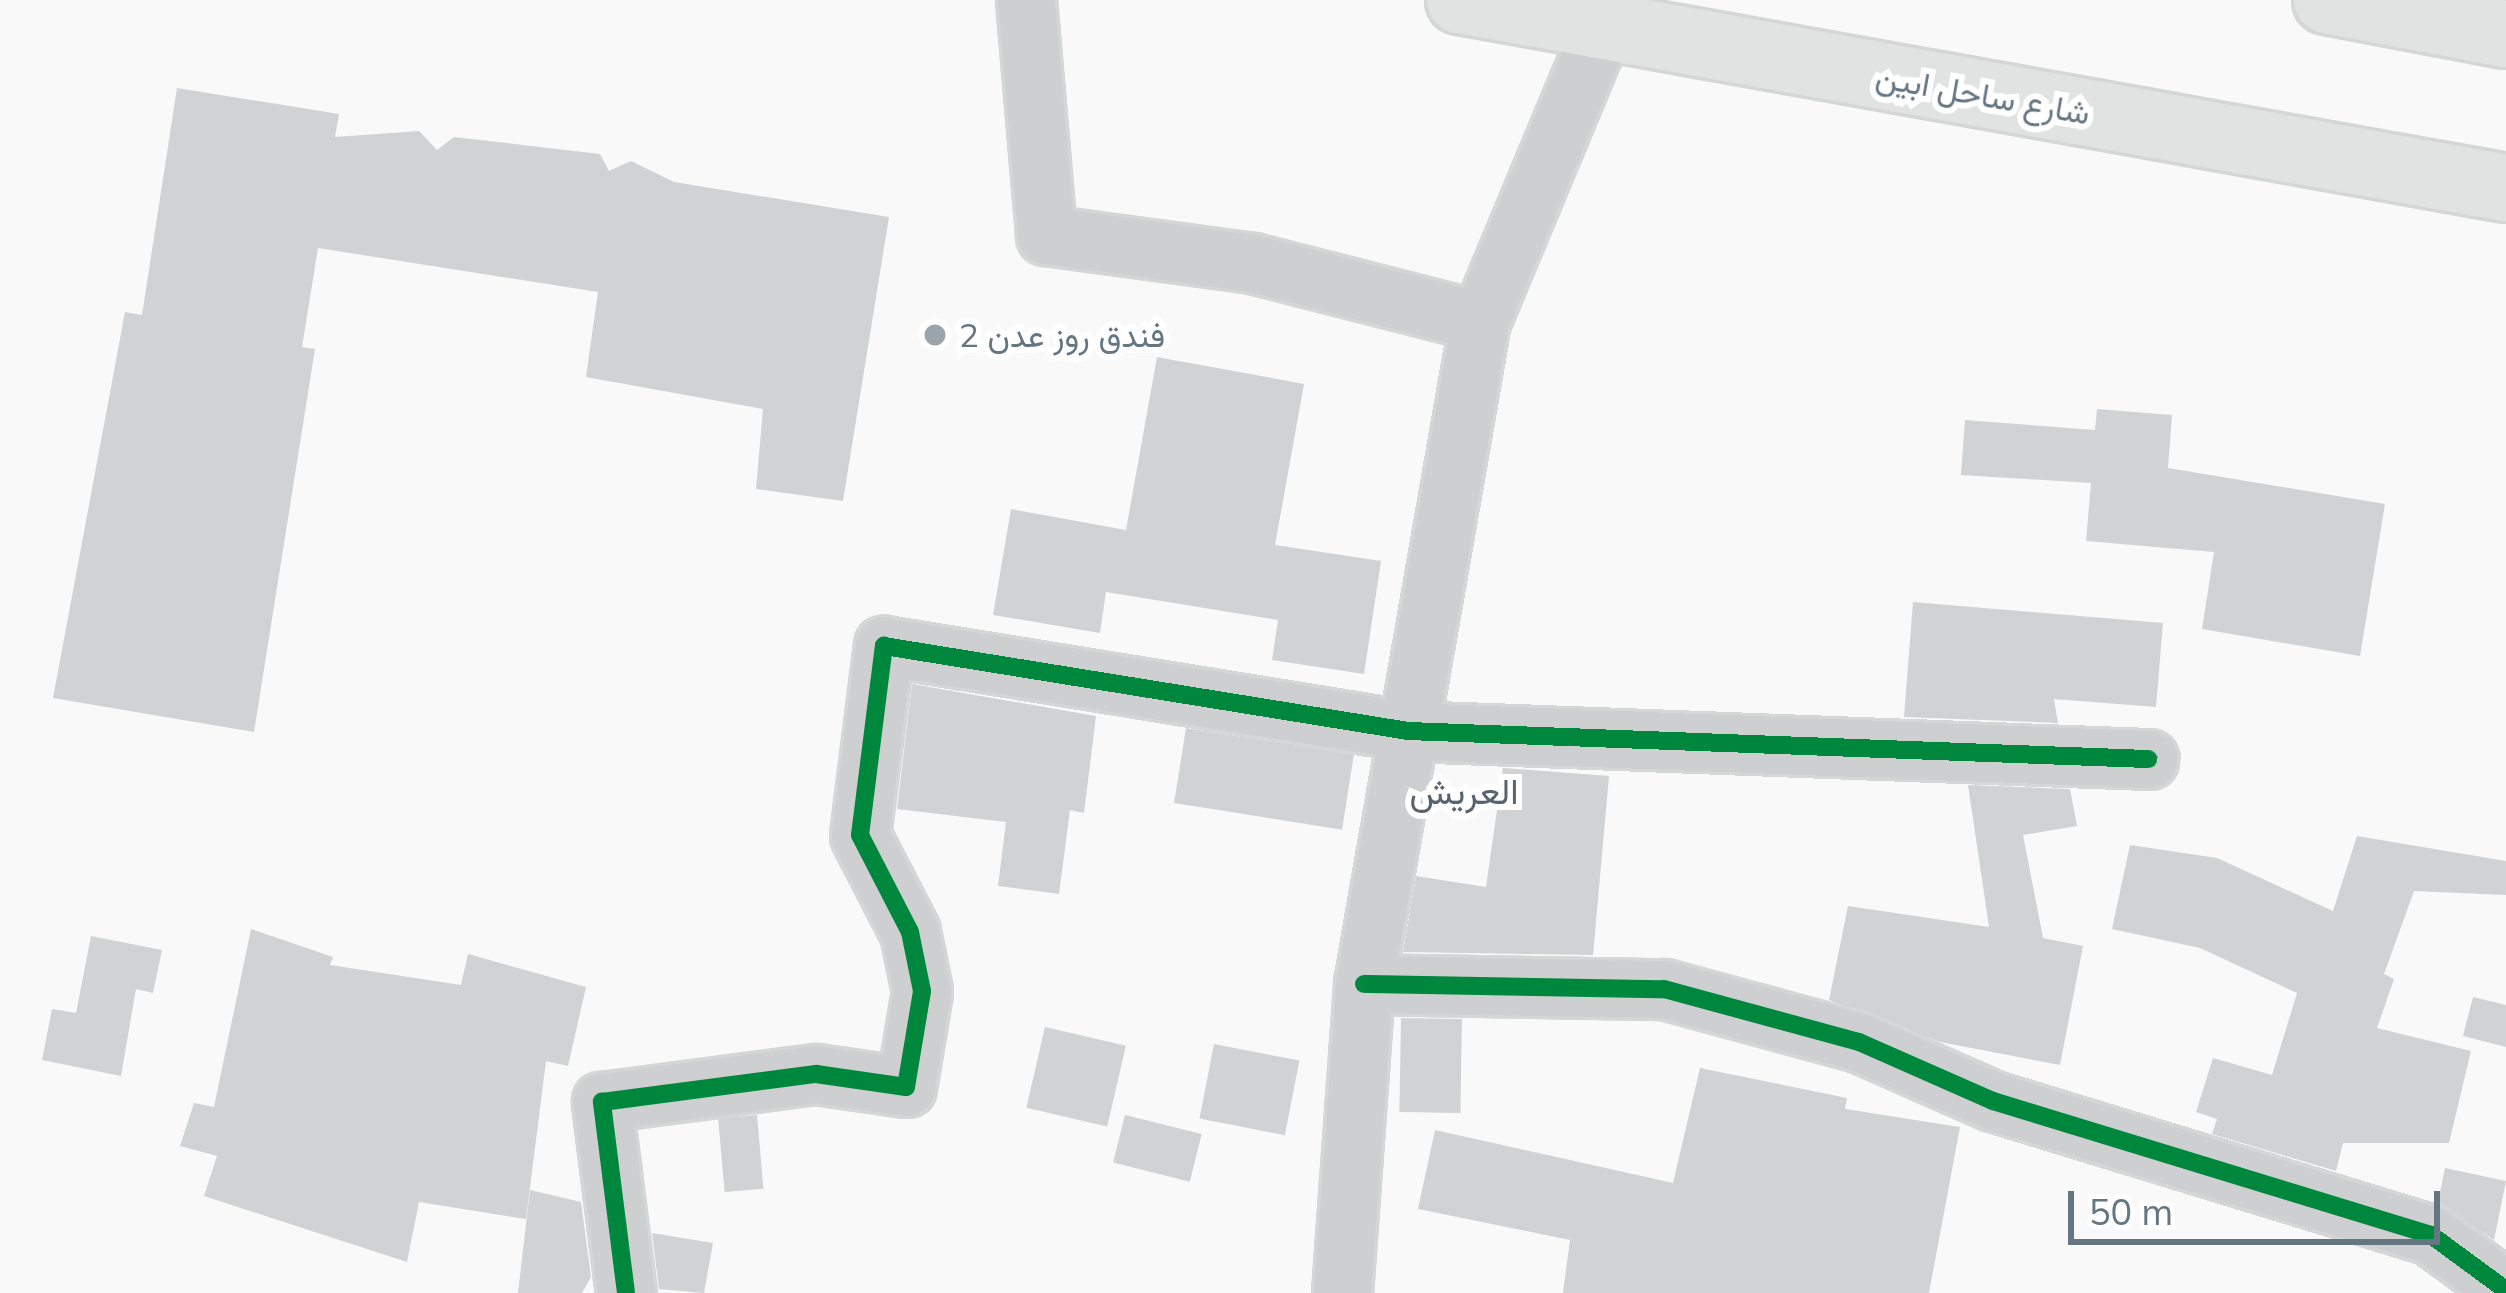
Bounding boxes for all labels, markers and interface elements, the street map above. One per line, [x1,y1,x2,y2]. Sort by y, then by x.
street label: شارع ساحل ابين [1873,56,2093,132]
place label: فندق روز عدن 2 [959,315,1165,355]
marker: فندق روز عدن 2 [922,322,948,348]
district label: العريش [1410,769,1518,813]
scale bar [2074,1167,2446,1241]
text: 50 m [2089,1189,2173,1234]

